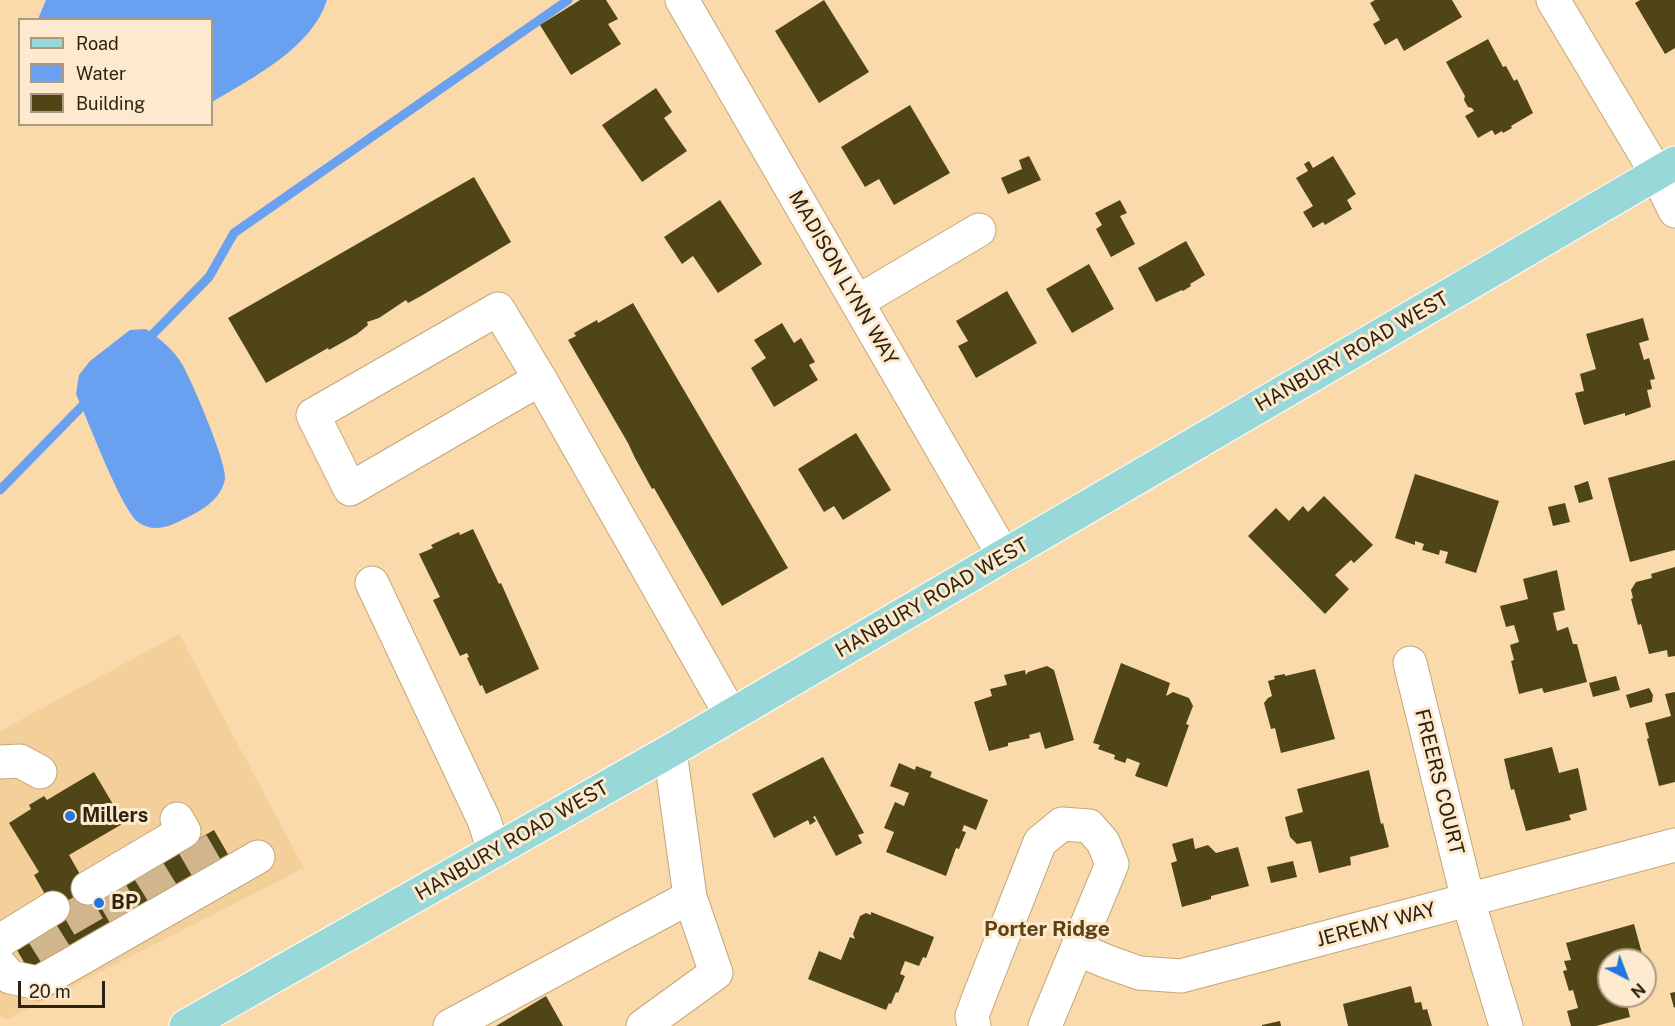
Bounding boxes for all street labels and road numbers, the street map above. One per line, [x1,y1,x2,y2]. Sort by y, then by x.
street label: MADISON LYNN WAY [783,186,903,370]
street label: HANBURY ROAD WEST [1251,287,1453,417]
street label: HANBURY ROAD WEST [831,533,1033,663]
street label: FREERS COURT [1409,707,1469,857]
street label: HANBURY ROAD WEST [411,776,613,906]
street label: JEREMY WAY [1314,898,1438,952]

